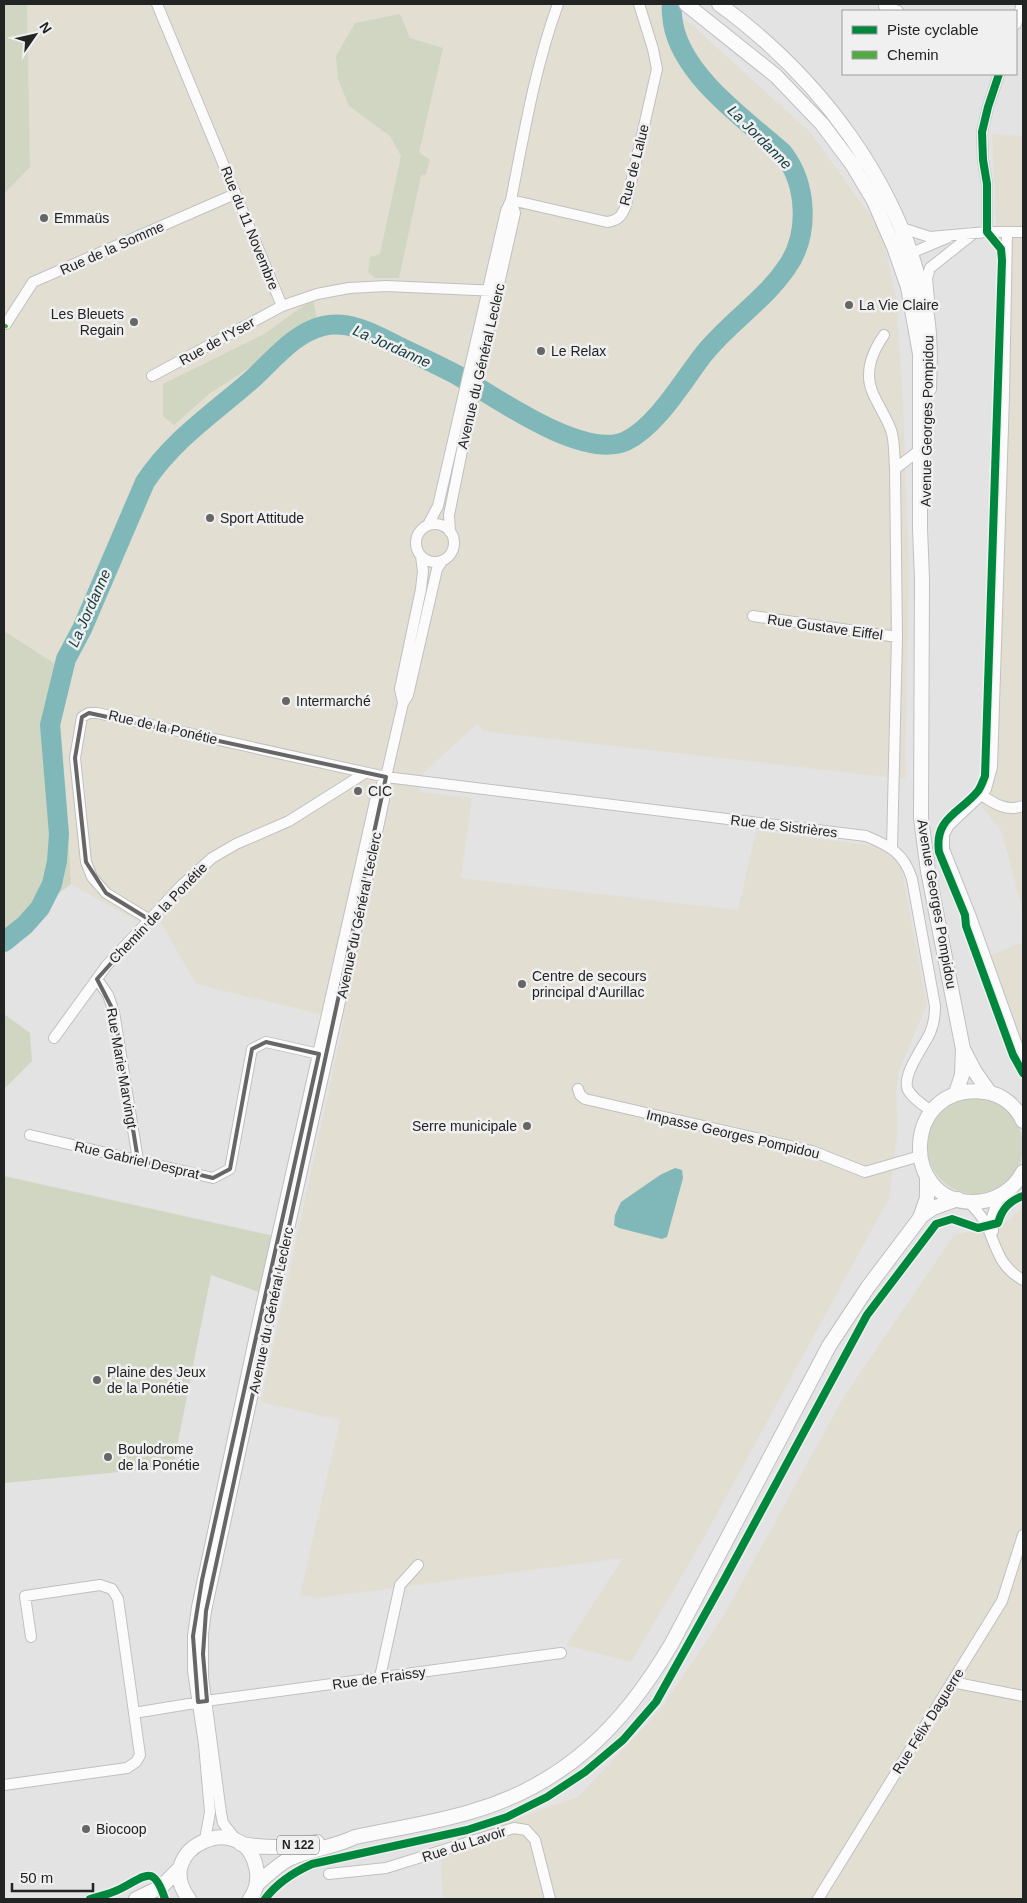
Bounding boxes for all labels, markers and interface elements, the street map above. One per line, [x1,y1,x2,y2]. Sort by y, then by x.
north arrow [10,10,60,60]
legend [842,10,1017,75]
text: N [36,19,55,36]
text: Piste cyclable [887,21,979,38]
text: Chemin [887,46,939,63]
water label: La Jordanne [725,102,795,172]
street label: Rue de Lalue [616,122,652,207]
street label: Rue du 11 Novembre [218,164,282,292]
place label: Emmaüs [54,210,109,226]
marker: Emmaüs [38,212,50,224]
street label: Rue de la Somme [58,218,167,278]
street label: Avenue du Général Leclerc [454,282,508,450]
place label: La Vie Claire [859,297,939,313]
marker: La Vie Claire [843,299,855,311]
place label: Les Bleuets Regain [51,306,124,338]
street label: Rue de l'Yser [177,314,258,368]
marker: Les Bleuets Regain [128,316,140,328]
water label: La Jordanne [350,321,434,371]
street label: Avenue Georges Pompidou [918,335,936,507]
place label: Le Relax [551,343,606,359]
marker: Le Relax [535,345,547,357]
place label: Sport Attitude [220,510,304,526]
marker: Sport Attitude [204,512,216,524]
water label: La Jordanne [64,566,114,650]
street label: Rue Gustave Eiffel [766,611,884,643]
place label: Intermarché [296,693,371,709]
marker: Intermarché [280,695,292,707]
street label: Rue de la Ponétie [107,707,219,747]
place label: CIC [368,783,392,799]
marker: CIC [352,785,364,797]
street label: Rue de Sistrières [730,812,838,840]
street label: Avenue Georges Pompidou [914,818,960,990]
street label: Avenue du Général Leclerc [334,830,384,1000]
street label: Chemin de la Ponétie [106,859,210,967]
place label: Centre de secours principal d'Aurillac [532,968,646,1000]
marker: Centre de secours principal d'Aurillac [516,978,528,990]
street label: Rue Marie Marvingt [104,1006,141,1130]
street label: Impasse Georges Pompidou [645,1106,821,1162]
place label: Serre municipale [412,1118,517,1134]
marker: Serre municipale [521,1120,533,1132]
street label: Rue Gabriel Desprat [73,1138,201,1182]
street label: Avenue du Général Leclerc [246,1225,296,1395]
place label: Plaine des Jeux de la Ponétie [107,1364,206,1396]
marker: Plaine des Jeux de la Ponétie [91,1374,103,1386]
place label: Boulodrome de la Ponétie [118,1441,200,1473]
marker: Boulodrome de la Ponétie [102,1451,114,1463]
street label: Rue de Fraissy [331,1664,427,1692]
street label: Rue Félix Daguerre [889,1665,967,1777]
place label: Biocoop [96,1821,147,1837]
marker: Biocoop [80,1823,92,1835]
street label: Rue du Lavoir [420,1823,508,1865]
road number: N 122 [277,1836,319,1854]
scale bar [12,1860,94,1892]
text: 50 m [20,1869,53,1886]

